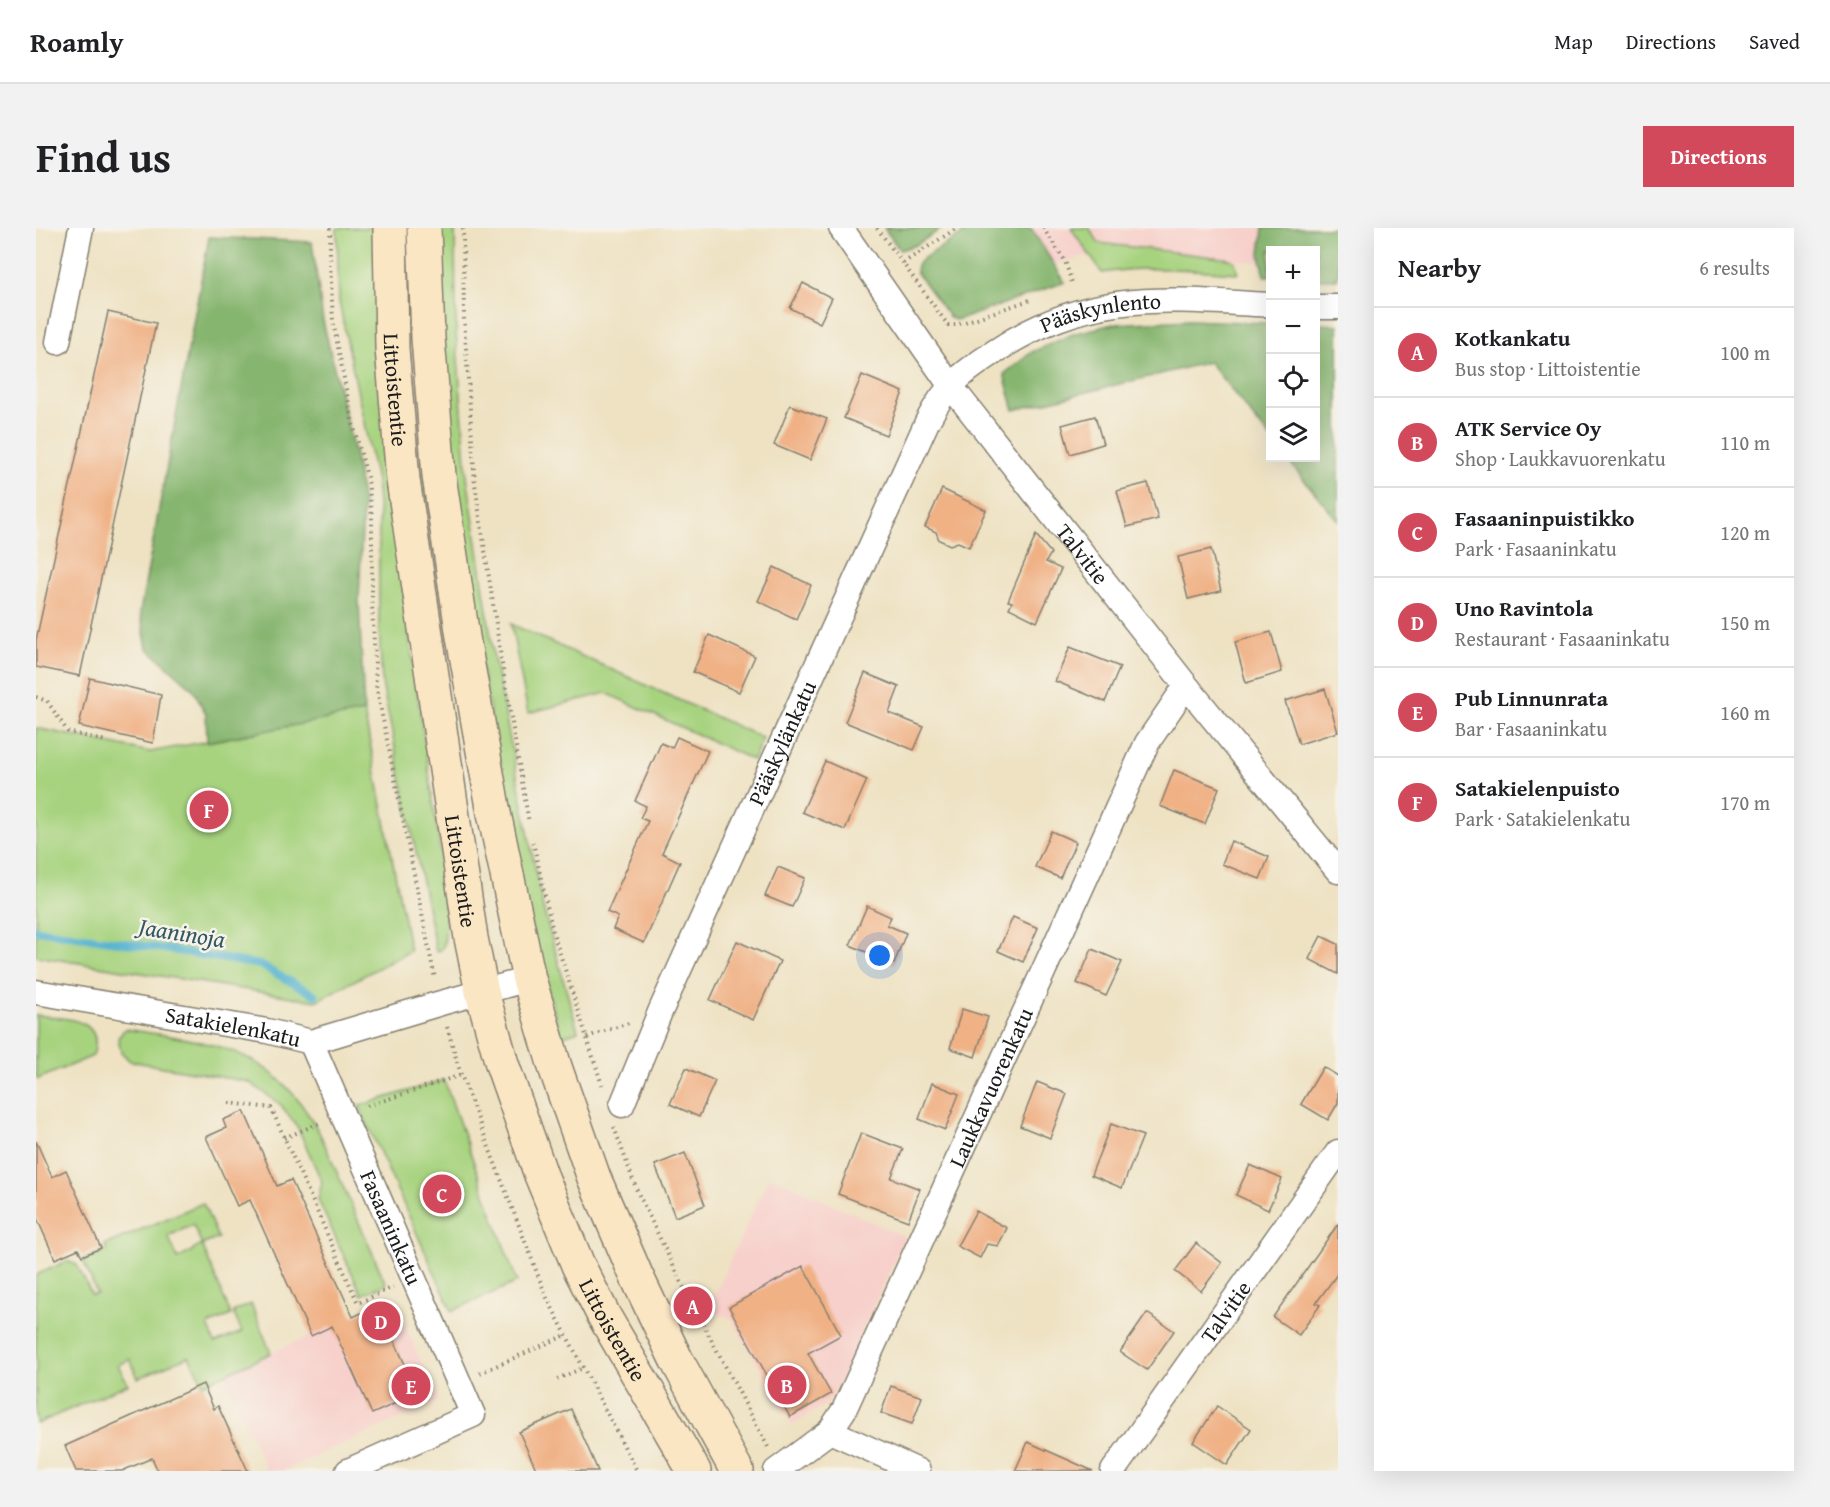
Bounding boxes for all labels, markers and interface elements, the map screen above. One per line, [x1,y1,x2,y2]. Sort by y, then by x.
text: Roamly [30,21,124,62]
text: Map [1554,26,1593,57]
text: Directions [1626,26,1716,57]
text: Saved [1749,26,1800,57]
text: Find us [36,126,171,187]
button: Directions [1643,126,1794,187]
map controls [1266,246,1320,462]
button: + [1266,246,1320,300]
text: Nearby [1398,248,1481,287]
text: 6 results [1699,253,1770,282]
street label: Pääskynlento [1035,285,1162,340]
button: − [1266,300,1320,354]
text: Kotkankatu [1455,322,1570,354]
street label: Littoistentie [376,333,416,448]
text: A [1411,338,1424,367]
text: 100 m [1720,338,1770,367]
button: locate [1266,354,1320,408]
text: Bus stop · Littoistentie [1455,354,1641,383]
button: layers [1266,408,1320,462]
text: ATK Service Oy [1455,412,1601,444]
text: B [1411,428,1424,457]
text: 110 m [1720,428,1770,457]
text: Shop · Laukkavuorenkatu [1455,444,1666,473]
text: Fasaaninpuistikko [1455,502,1634,534]
street label: Talvitie [1049,517,1117,591]
text: C [1412,518,1423,547]
text: 120 m [1720,518,1770,547]
text: Park · Fasaaninkatu [1455,534,1617,563]
text: Uno Ravintola [1455,592,1593,624]
text: D [1411,608,1424,637]
text: 150 m [1720,608,1770,637]
text: Restaurant · Fasaaninkatu [1455,624,1670,653]
street label: Pääskylänkatu [740,675,824,810]
text: Pub Linnunrata [1455,682,1608,714]
text: E [1412,698,1423,727]
text: 160 m [1720,698,1770,727]
text: Bar · Fasaaninkatu [1455,714,1607,743]
text: Satakielenpuisto [1455,772,1620,804]
pin: F [190,788,228,832]
text: F [1412,788,1423,817]
text: 170 m [1720,788,1770,817]
text: Park · Satakielenkatu [1455,804,1630,833]
street label: Littoistentie [437,813,485,930]
water label: Jaaninoja [132,908,228,957]
your location [865,941,894,970]
street label: Satakielenkatu [163,998,304,1055]
street label: Laukkavuorenkatu [940,1002,1041,1172]
street label: Fasaaninkatu [352,1165,430,1290]
pin: C [422,1172,462,1216]
street label: Littoistentie [571,1273,655,1387]
street label: Talvitie [1192,1274,1259,1349]
pin: A [674,1284,712,1328]
pin: D [362,1298,400,1344]
pin: B [768,1362,807,1408]
pin: E [392,1364,430,1408]

